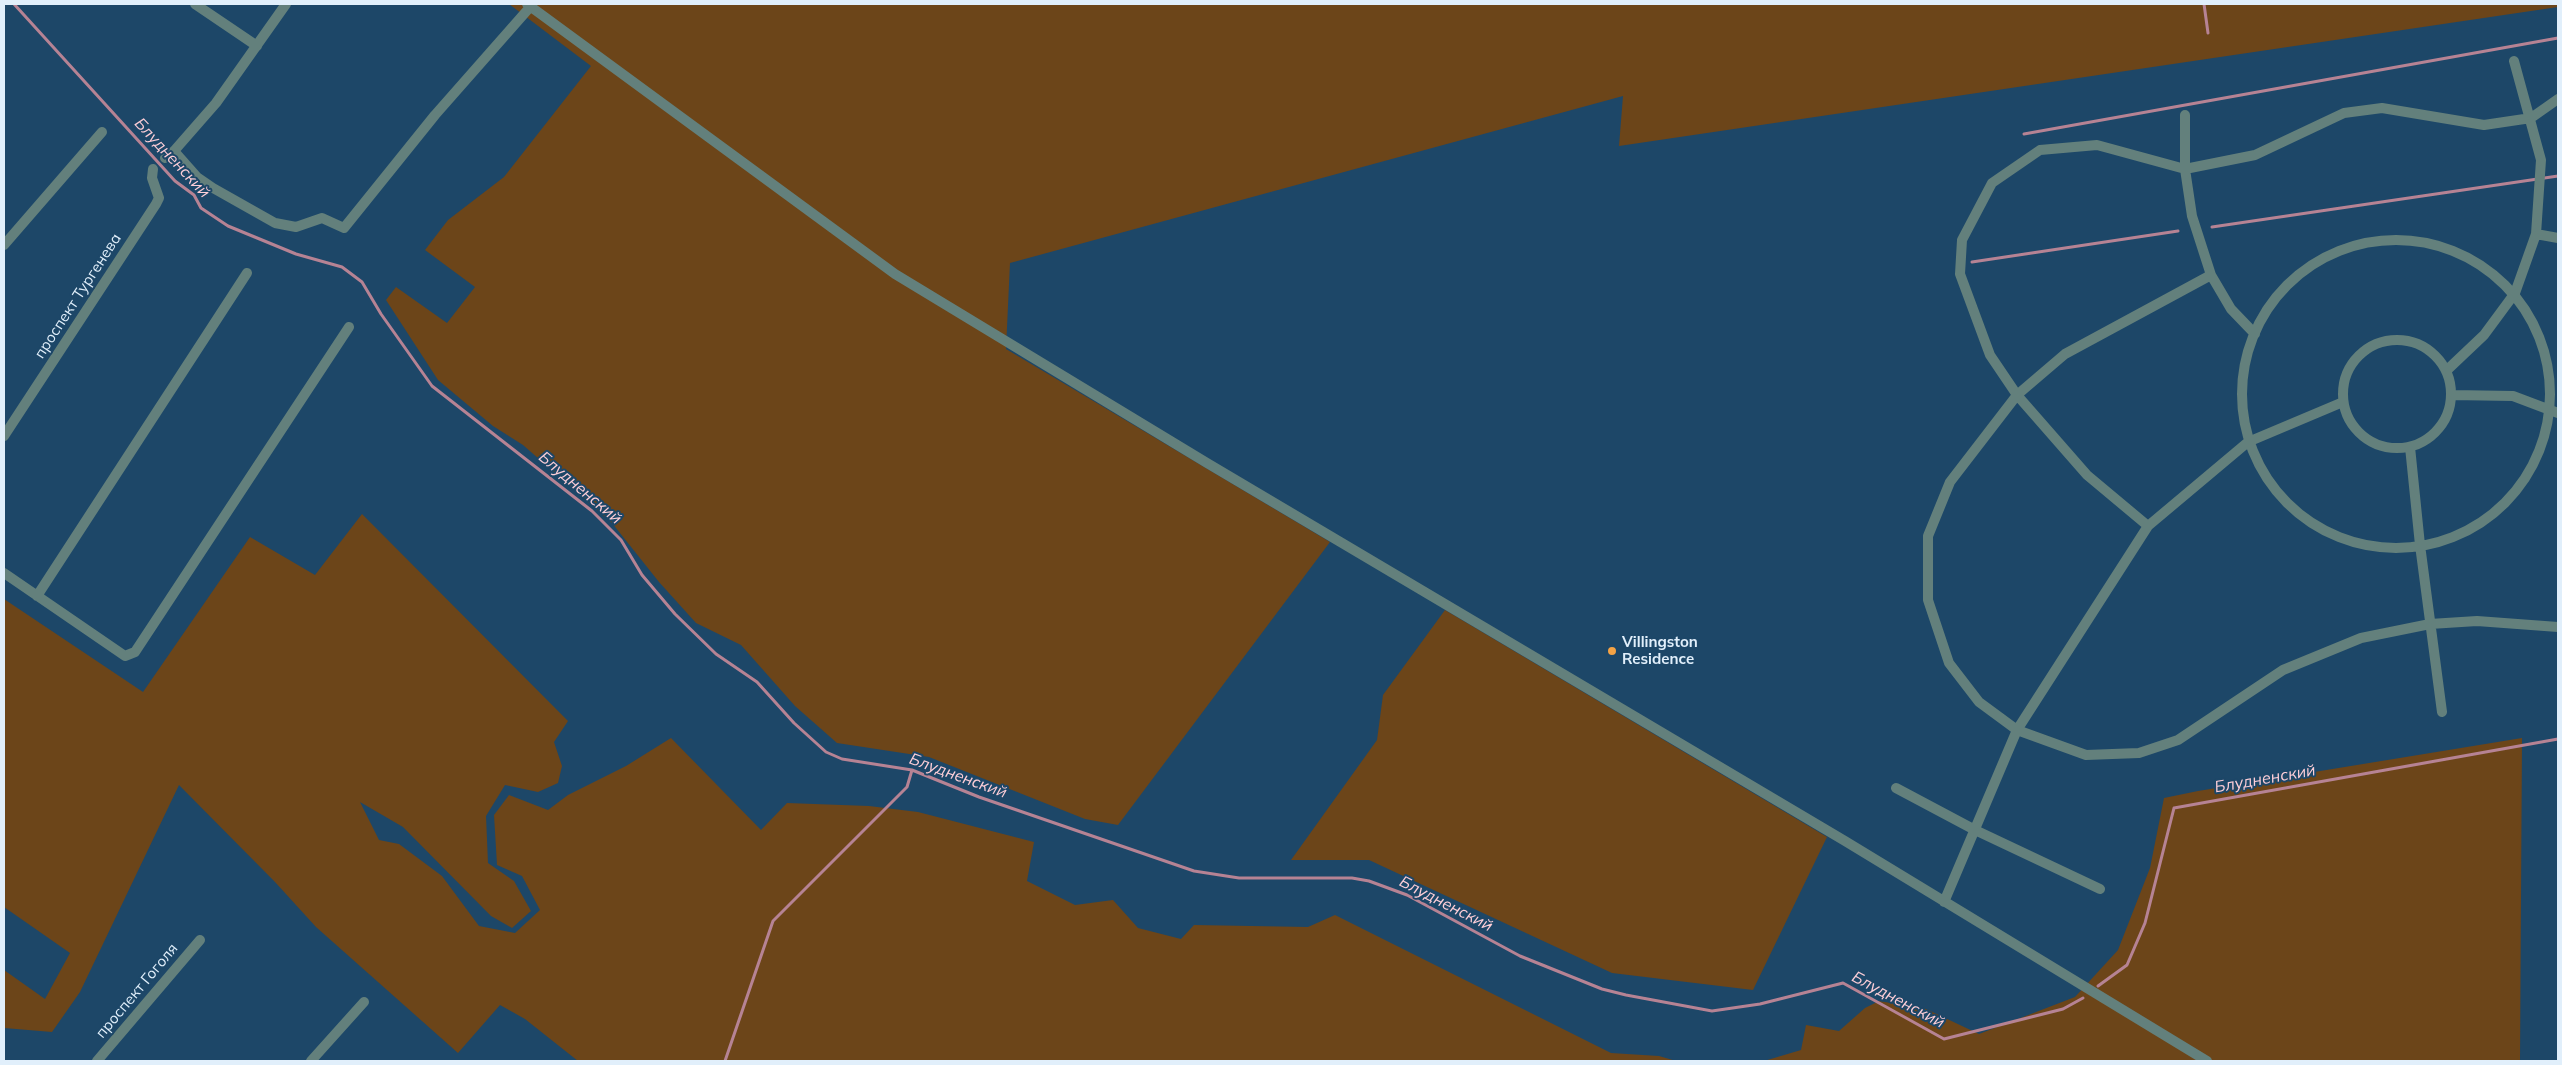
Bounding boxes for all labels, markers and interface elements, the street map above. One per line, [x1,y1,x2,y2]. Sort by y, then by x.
water label: Блудненский [130,114,214,202]
street label: проспект Тургенева [31,230,125,362]
water label: Блудненский [535,448,625,528]
place label: Villingston Residence [1622,633,1698,668]
marker: Villingston Residence [1606,645,1618,657]
water label: Блудненский [907,750,1009,802]
water label: Блудненский [2213,761,2317,797]
water label: Блудненский [1396,872,1496,936]
street label: проспект Гоголя [92,940,182,1042]
water label: Блудненский [1848,968,1948,1032]

